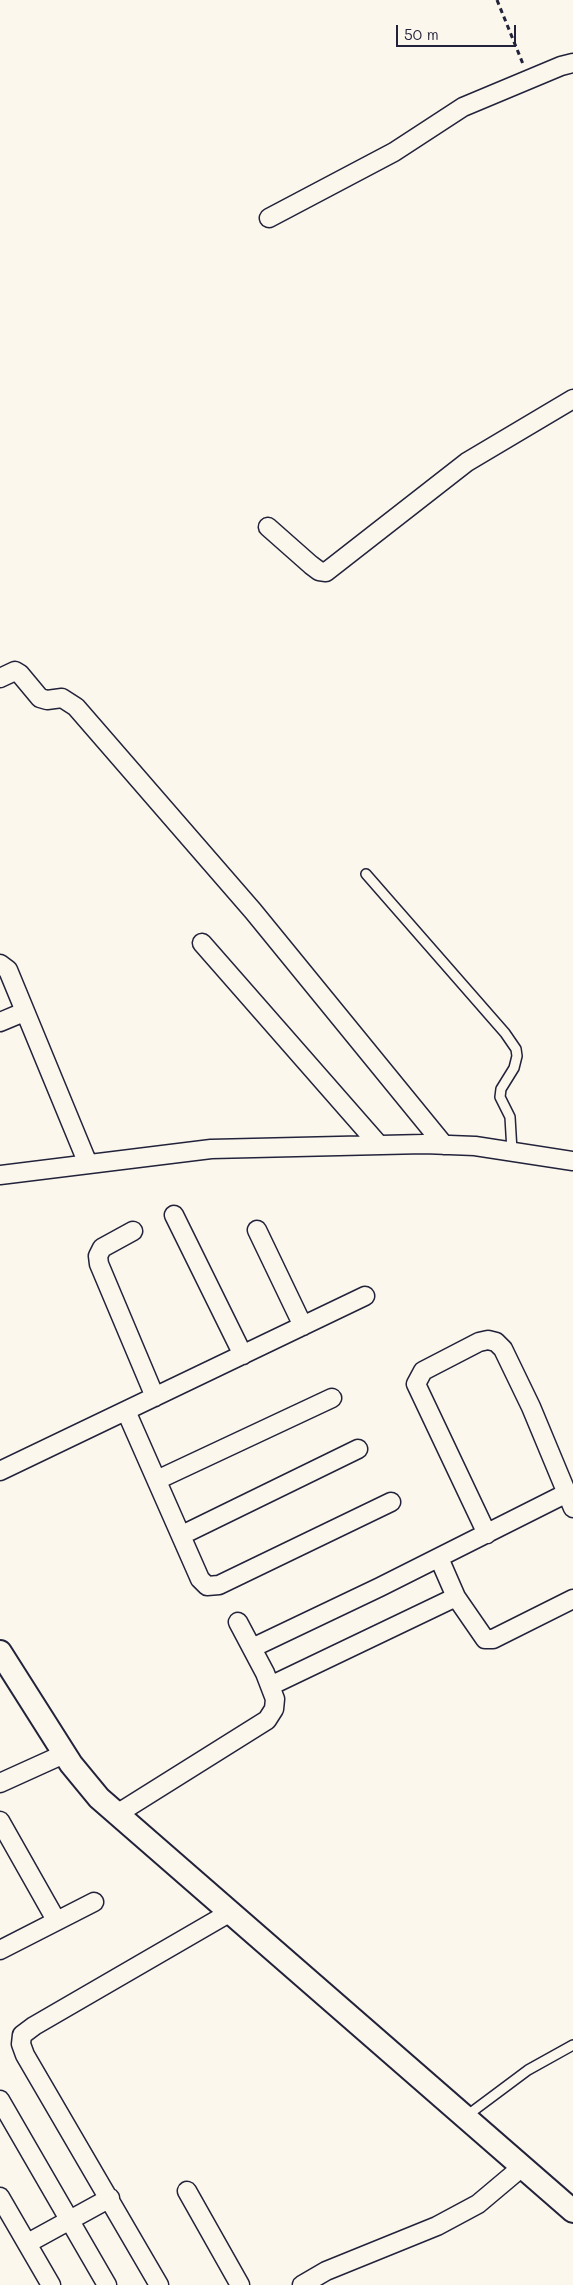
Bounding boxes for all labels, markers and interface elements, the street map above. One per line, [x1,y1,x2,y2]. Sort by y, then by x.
scale bar [398,15,518,47]
text: 50 m [404,24,439,44]

